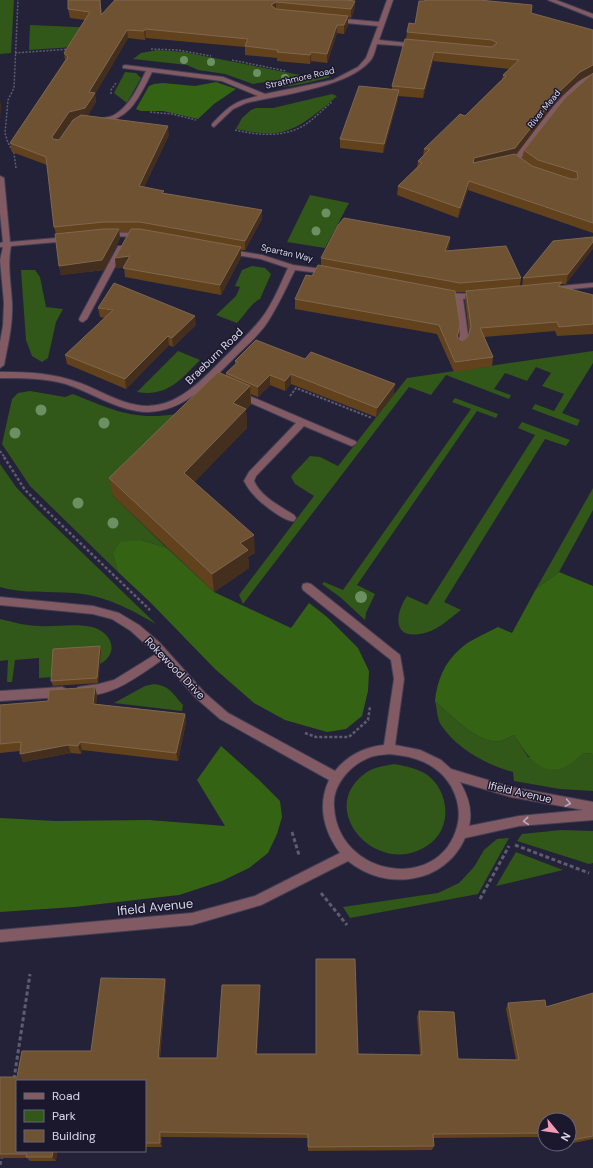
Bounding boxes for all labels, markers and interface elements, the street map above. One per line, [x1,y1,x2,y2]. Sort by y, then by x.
street label: Strathmore Road [264,64,336,92]
street label: River Mead [525,87,563,131]
street label: Spartan Way [260,241,314,265]
street label: Braeburn Road [182,325,246,387]
street label: Rokewood Drive [142,634,208,702]
street label: Ifield Avenue [487,778,553,806]
one-way arrow [565,798,571,807]
one-way arrow [523,816,529,825]
street label: Ifield Avenue [116,895,194,919]
legend [16,1080,146,1152]
text: Road [52,1088,80,1104]
text: Park [52,1108,76,1124]
north arrow [537,1112,577,1152]
text: Building [52,1128,96,1144]
text: N [558,1130,574,1144]

